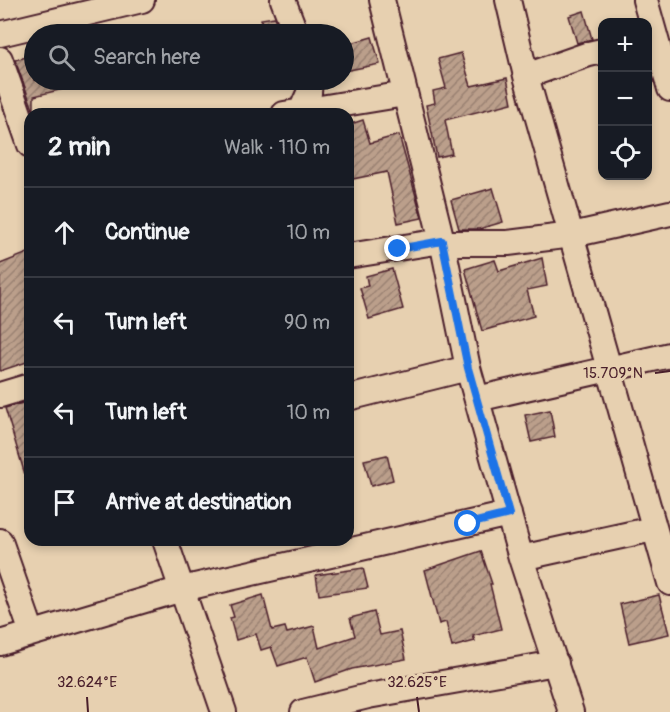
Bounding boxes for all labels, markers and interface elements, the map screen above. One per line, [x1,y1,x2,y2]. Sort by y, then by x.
map controls [598,18,652,180]
button: + [598,18,652,72]
search box [24,24,354,90]
icon: search [45,41,78,74]
text: Search here [93,43,200,71]
button: − [598,72,652,126]
button: locate [598,126,652,180]
text: 2 min [48,131,110,163]
text: Walk · 110 m [224,135,330,160]
icon: ahead [48,216,81,249]
text: Continue [105,218,189,246]
text: 10 m [286,220,330,245]
route end [384,235,410,261]
icon: left [48,306,81,339]
text: Turn left [105,308,187,336]
text: 90 m [284,310,330,335]
text: 15.709°N [583,364,643,383]
icon: left [48,396,81,429]
text: Turn left [105,398,187,426]
text: 10 m [286,400,330,425]
icon: arrive [48,486,81,519]
text: Arrive at destination [105,488,291,516]
route start [454,510,480,536]
text: 32.624°E [57,673,117,692]
text: 32.625°E [387,673,447,692]

